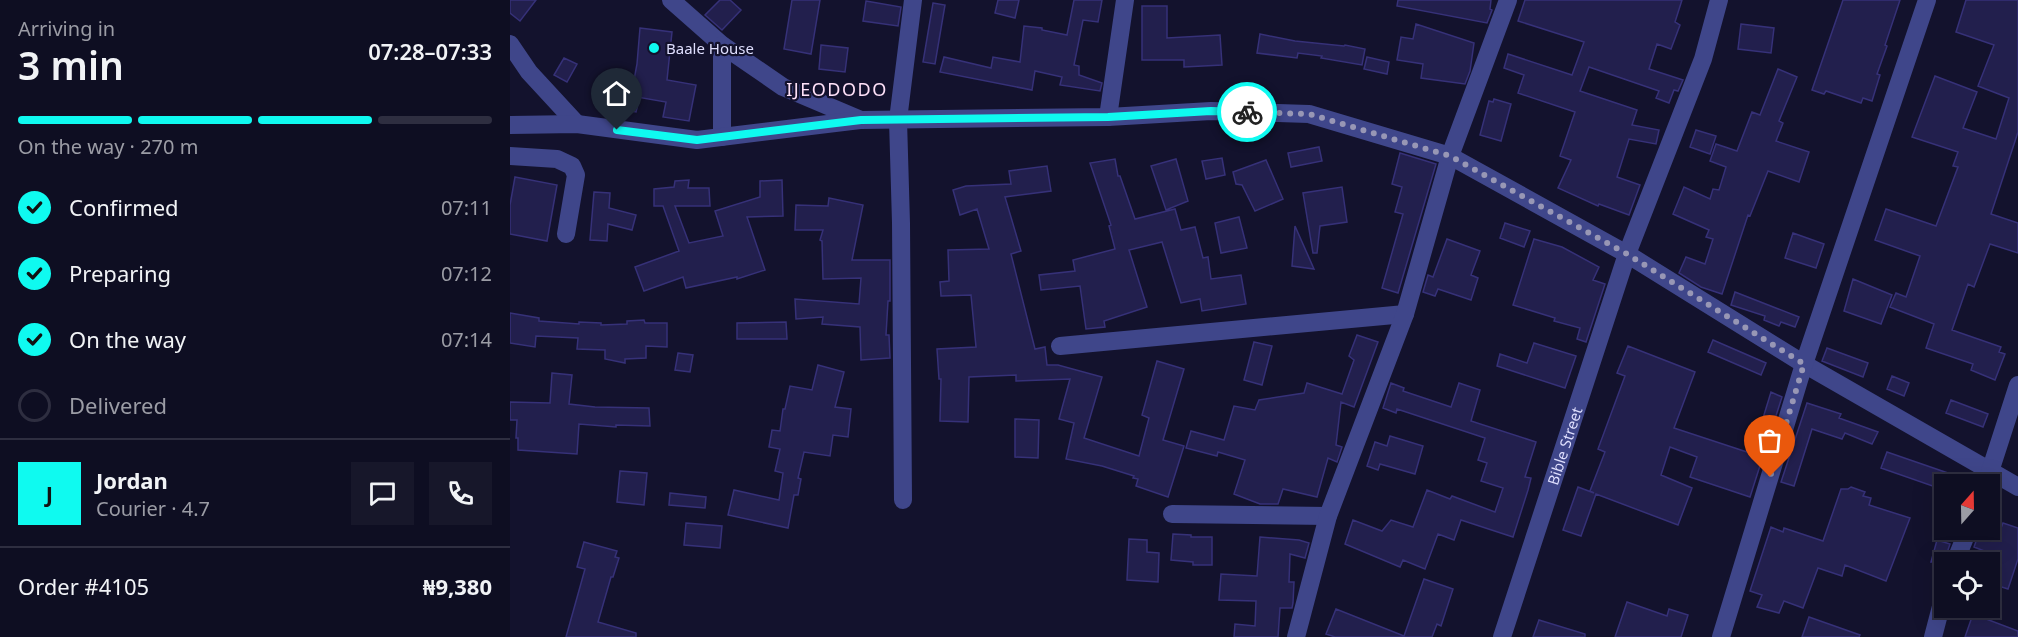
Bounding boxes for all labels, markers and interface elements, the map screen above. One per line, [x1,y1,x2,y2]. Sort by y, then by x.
text: Arriving in [18,15,115,42]
text: 07:28–07:33 [368,36,492,66]
text: 3 min [18,38,124,91]
place label: Baale House [666,38,754,58]
marker: Baale House [647,41,661,55]
pin [591,68,642,130]
icon: home [600,77,633,110]
district label: IJEODODO [786,77,888,101]
courier [1217,82,1277,142]
icon: bike [1231,96,1264,129]
text: On the way · 270 m [18,133,198,160]
icon: check [18,191,51,224]
text: Confirmed [69,192,179,222]
text: 07:11 [441,194,492,221]
icon: check [18,257,51,290]
text: Preparing [69,258,171,288]
text: 07:12 [441,260,492,287]
icon: check [18,323,51,356]
text: On the way [69,324,186,354]
text: 07:14 [441,326,492,353]
text: Delivered [69,390,167,420]
street label: Bible Street [1542,404,1587,488]
pin [1744,415,1795,477]
icon: bag [1753,424,1786,457]
button: chat [351,462,414,525]
button: phone [429,462,492,525]
text: Jordan [96,465,168,495]
north arrow [1934,474,2000,540]
map controls [1934,474,2000,618]
text: J [46,478,53,508]
text: Courier · 4.7 [96,495,210,522]
button: locate [1934,552,2000,618]
text: Order #4105 [18,571,149,601]
text: ₦9,380 [423,571,492,601]

